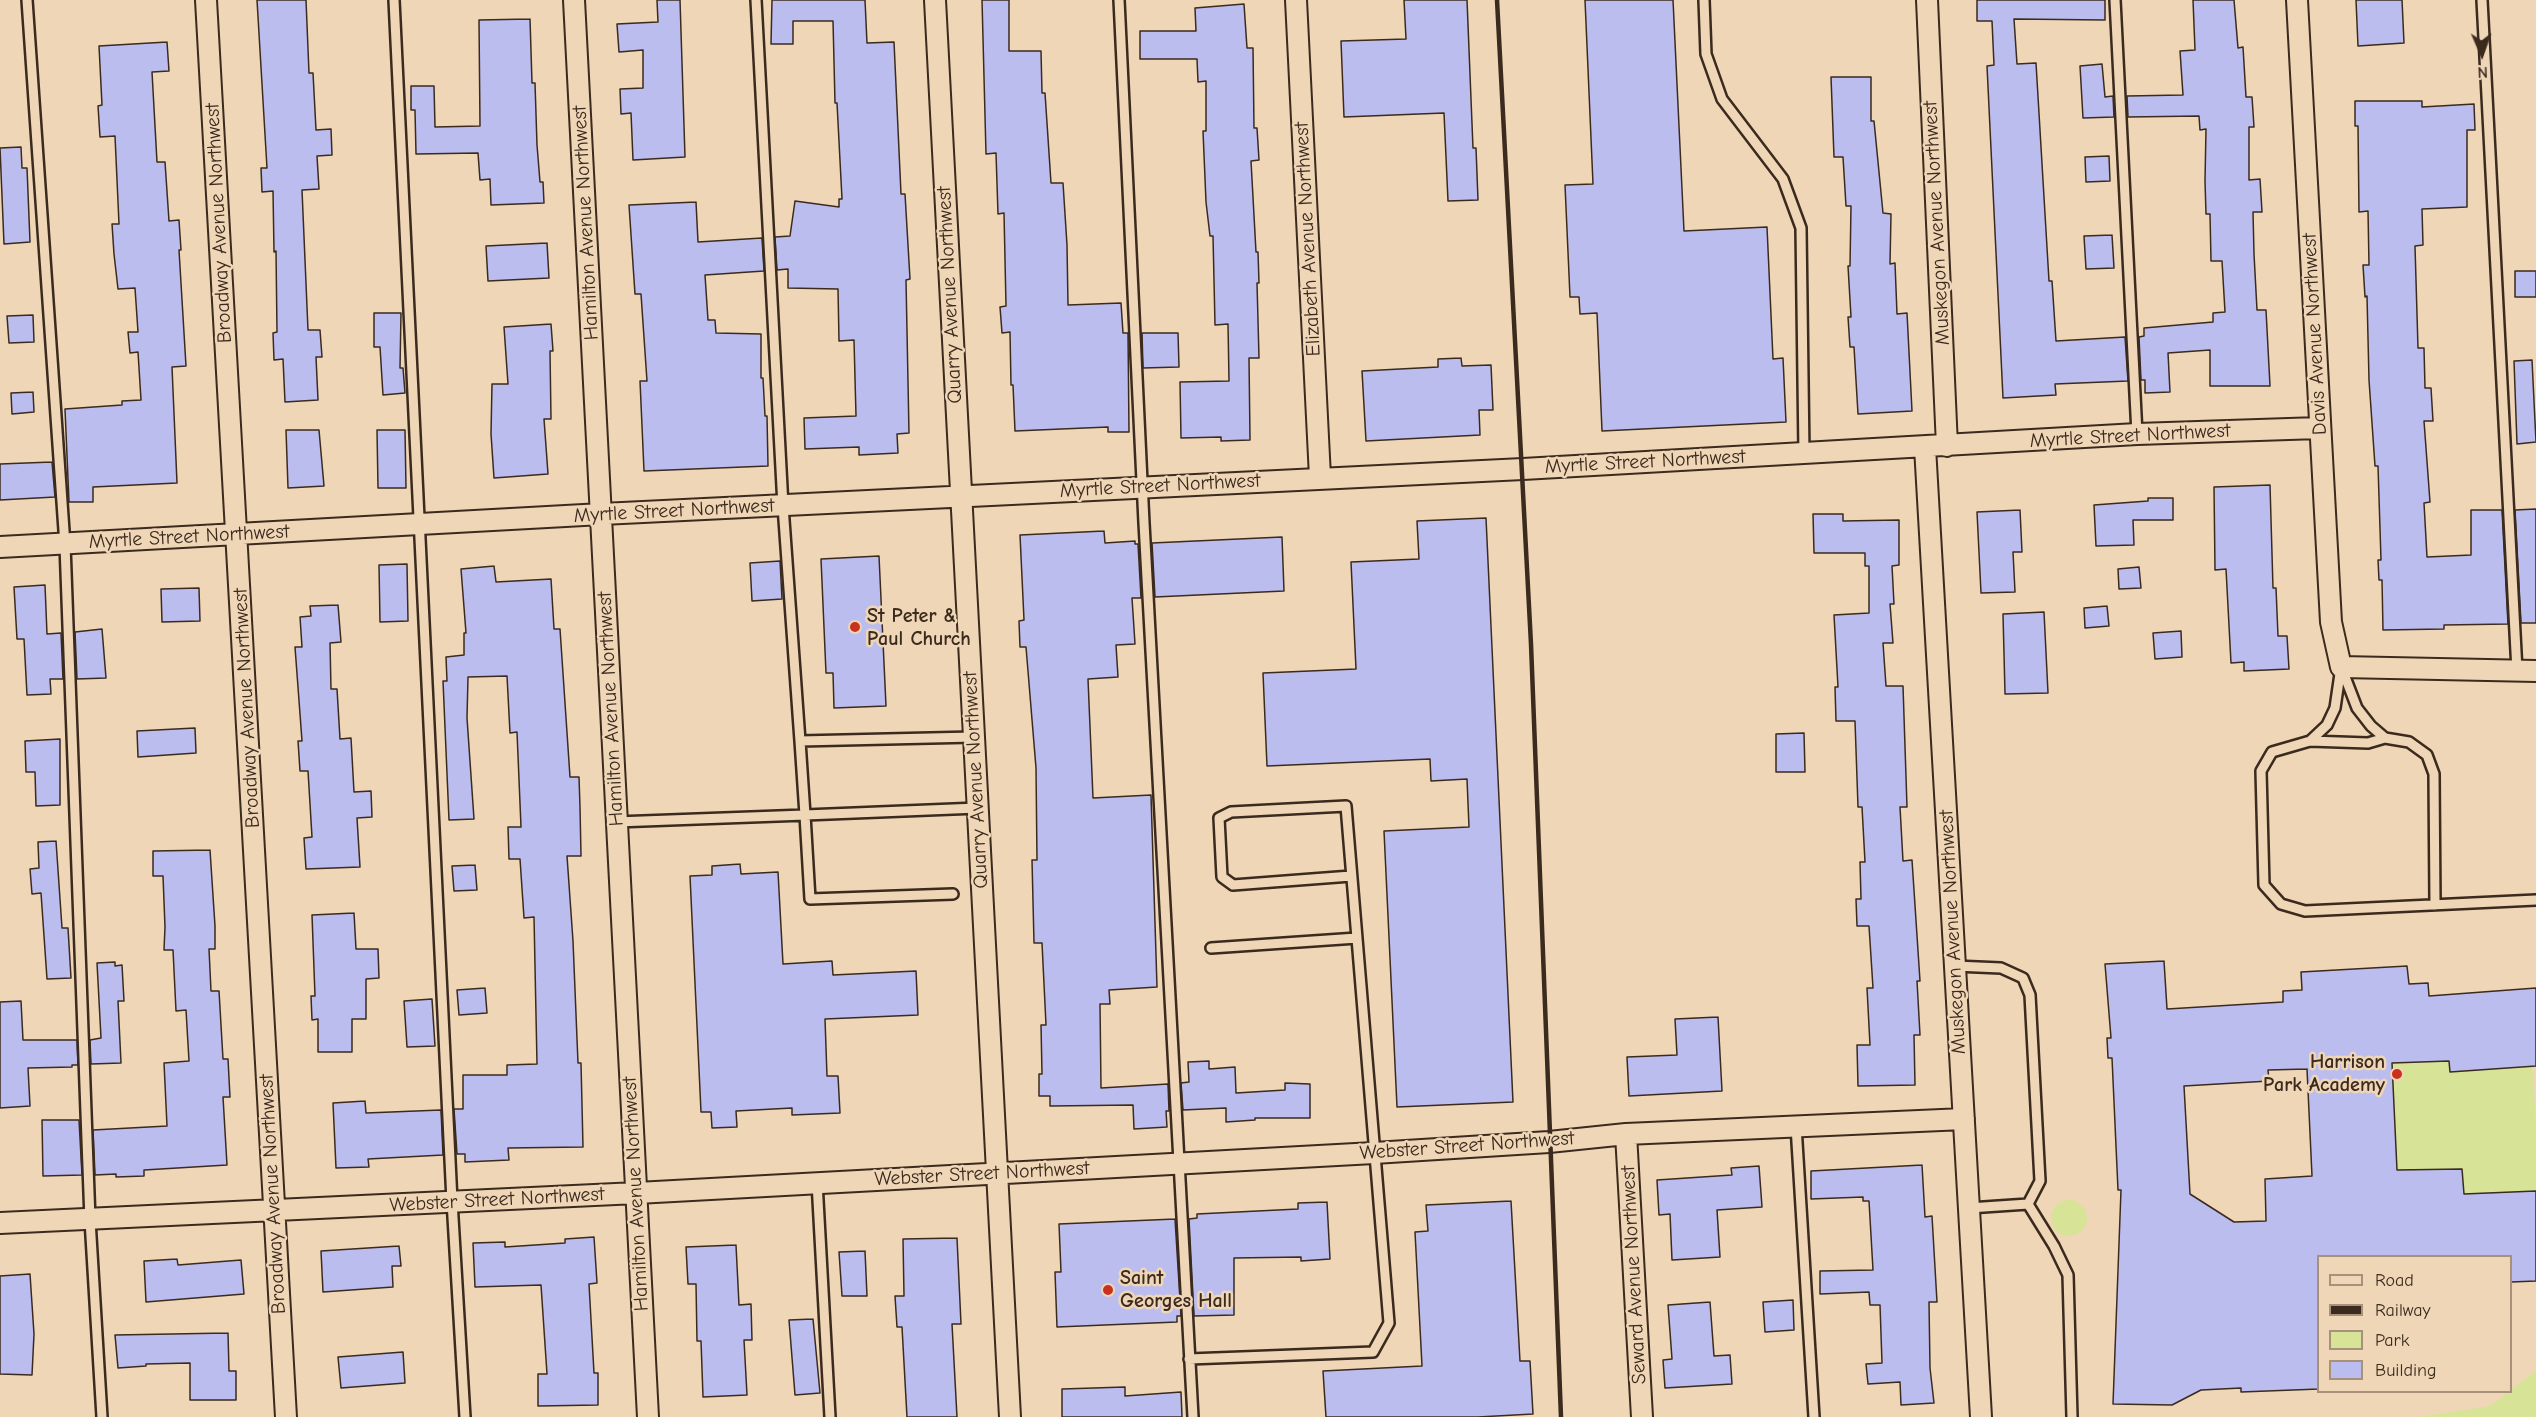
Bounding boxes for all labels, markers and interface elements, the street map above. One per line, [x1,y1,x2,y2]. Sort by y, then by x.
north arrow [2452,24,2512,84]
text: N [2477,63,2488,81]
street label: Muskegon Avenue Northwest [1919,100,1955,346]
street label: Broadway Avenue Northwest [201,102,237,344]
street label: Hamilton Avenue Northwest [568,105,604,341]
street label: Elizabeth Avenue Northwest [1290,121,1326,357]
street label: Quarry Avenue Northwest [932,186,968,404]
street label: Davis Avenue Northwest [2298,232,2332,436]
street label: Myrtle Street Northwest [2029,419,2231,453]
street label: Myrtle Street Northwest [1544,445,1746,479]
street label: Myrtle Street Northwest [1059,469,1261,503]
street label: Myrtle Street Northwest [573,494,775,528]
street label: Myrtle Street Northwest [88,520,290,554]
street label: Broadway Avenue Northwest [229,587,265,829]
street label: Hamilton Avenue Northwest [593,591,629,827]
place label: St Peter & Paul Church [867,604,971,651]
marker: St Peter & Paul Church [848,620,862,634]
street label: Quarry Avenue Northwest [958,671,994,889]
street label: Muskegon Avenue Northwest [1935,809,1971,1055]
place label: Harrison Park Academy [2263,1050,2385,1097]
marker: Harrison Park Academy [2390,1067,2404,1081]
street label: Broadway Avenue Northwest [255,1073,291,1315]
street label: Hamilton Avenue Northwest [618,1076,654,1312]
street label: Webster Street Northwest [1359,1127,1575,1165]
street label: Webster Street Northwest [874,1156,1090,1192]
street label: Seward Avenue Northwest [1616,1165,1652,1385]
street label: Webster Street Northwest [389,1182,605,1218]
legend [2317,1255,2512,1393]
place label: Saint Georges Hall [1120,1266,1232,1313]
text: Road [2375,1270,2414,1291]
marker: Saint Georges Hall [1101,1283,1115,1297]
text: Railway [2375,1300,2431,1321]
text: Park [2375,1330,2409,1351]
text: Building [2375,1360,2437,1381]

